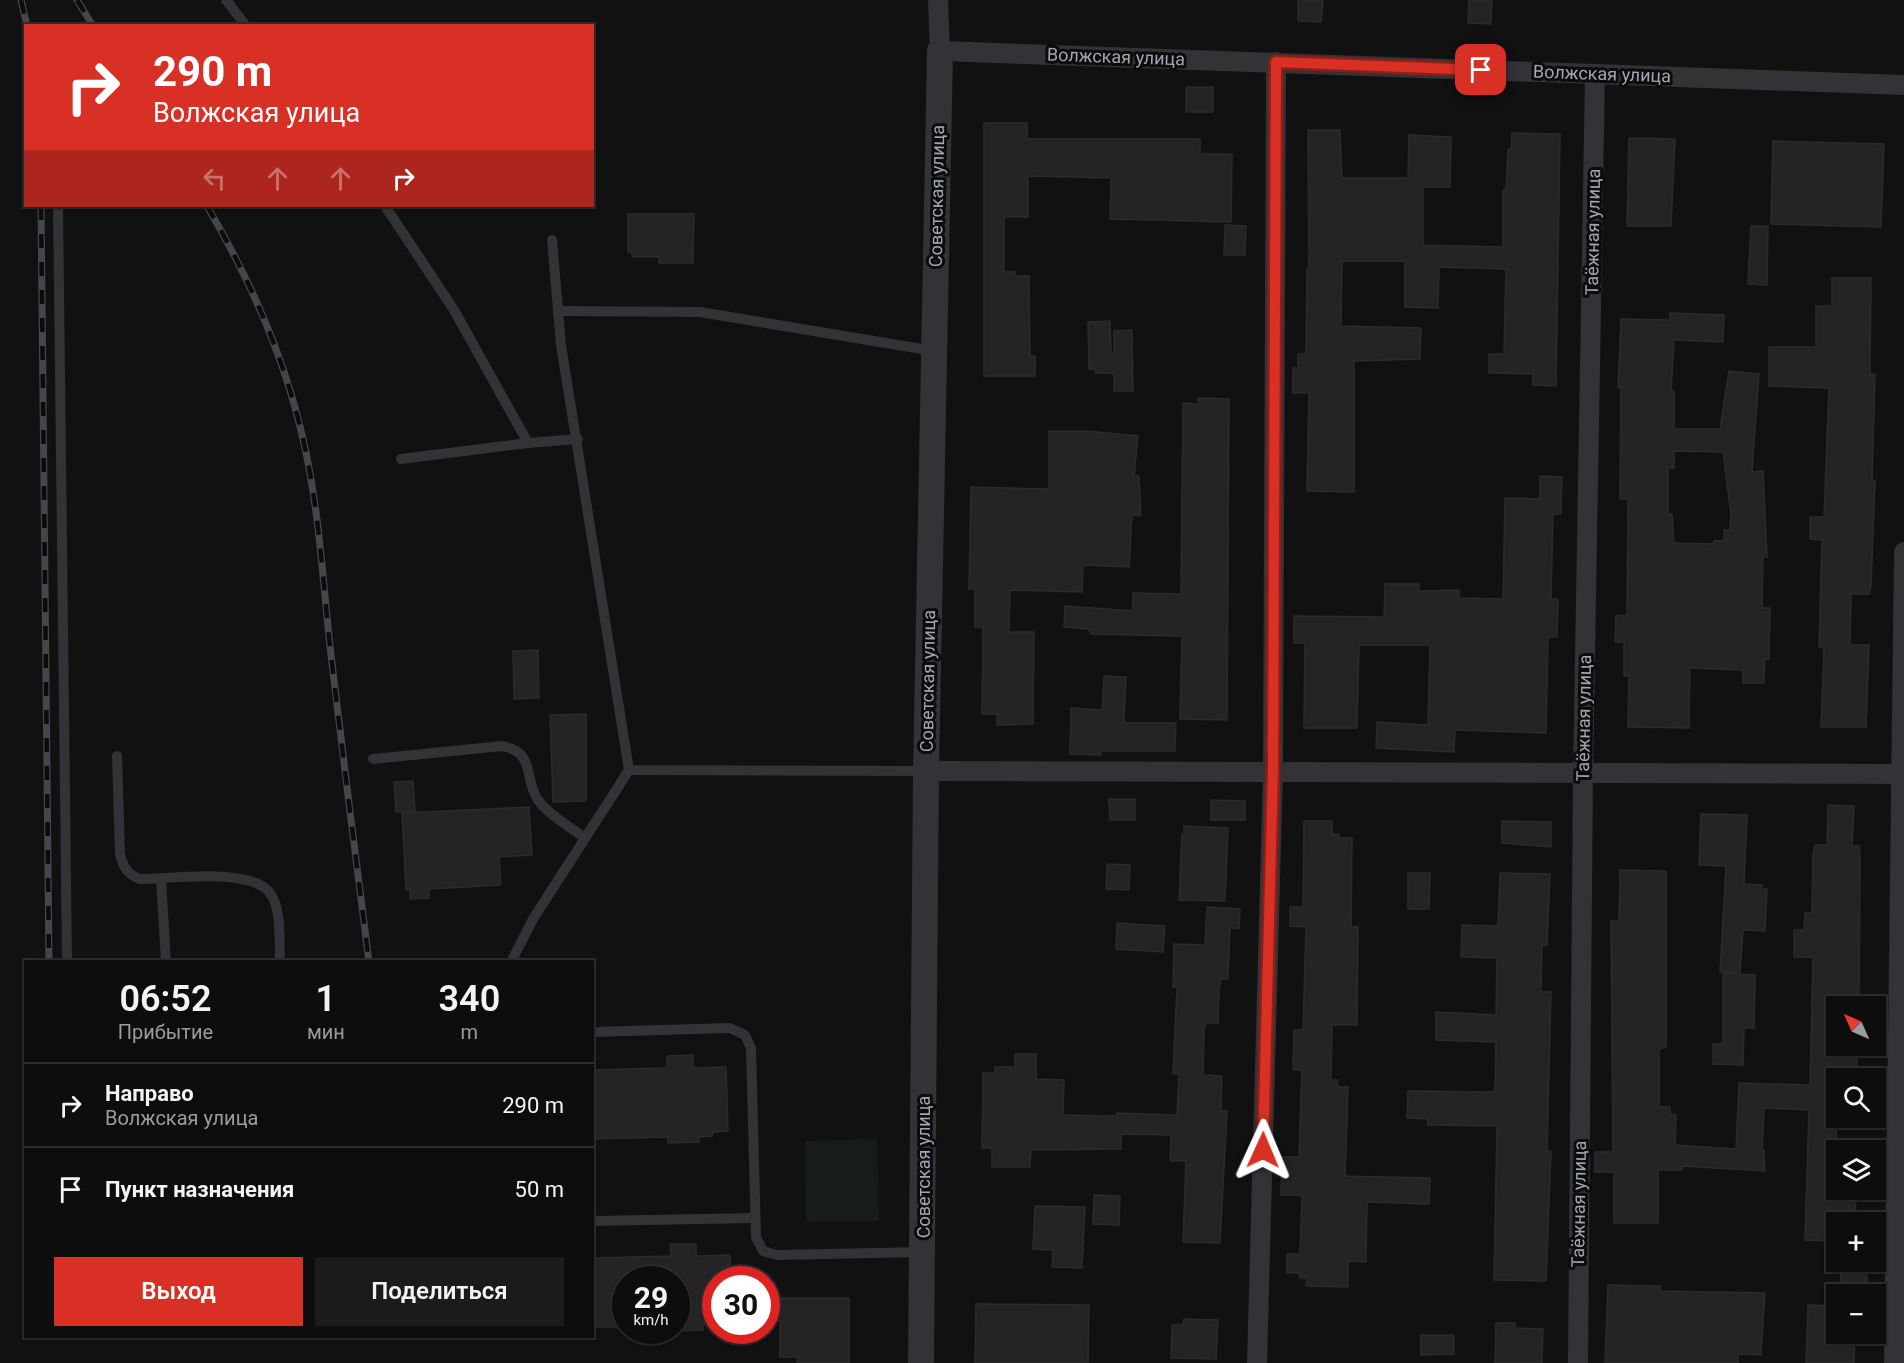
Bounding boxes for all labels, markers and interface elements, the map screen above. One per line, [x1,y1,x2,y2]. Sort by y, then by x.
street label: Волжская улица [1047,44,1185,69]
pin [1455,44,1506,95]
text: 290 m [153,47,272,96]
icon: right [54,48,132,126]
icon: arrive [1464,53,1497,86]
street label: Волжская улица [1533,61,1671,86]
text: Волжская улица [153,97,360,129]
street label: Советская улица [925,125,948,267]
icon: left [198,162,231,195]
icon: ahead [261,162,294,195]
icon: ahead [324,162,357,195]
icon: right [387,162,420,195]
street label: Таёжная улица [1581,168,1604,296]
street label: Советская улица [916,610,939,752]
street label: Таёжная улица [1572,654,1595,782]
text: 06:52 [119,978,211,1020]
text: 1 [316,978,336,1020]
text: 340 [439,978,500,1020]
north arrow [1826,996,1886,1056]
map controls [1826,996,1886,1344]
text: Прибытие [118,1020,213,1044]
text: мин [307,1020,345,1044]
text: m [461,1020,478,1044]
button: search [1826,1068,1886,1128]
text: Направо [105,1081,194,1106]
icon: right [54,1089,87,1122]
text: 290 m [502,1093,564,1118]
street label: Советская улица [913,1096,934,1238]
text: Волжская улица [105,1106,258,1130]
position arrow [1231,1118,1295,1182]
street label: Таёжная улица [1567,1140,1590,1268]
button: layers [1826,1140,1886,1200]
icon: arrive [54,1173,87,1206]
text: Пункт назначения [105,1177,294,1202]
text: 50 m [515,1177,564,1202]
button: + [1826,1212,1886,1272]
button: Выход [54,1257,303,1326]
button: Поделиться [315,1257,564,1326]
speed limit sign: 30 [702,1266,780,1344]
text: 29 [634,1280,668,1315]
button: − [1826,1284,1886,1344]
text: km/h [633,1311,669,1329]

